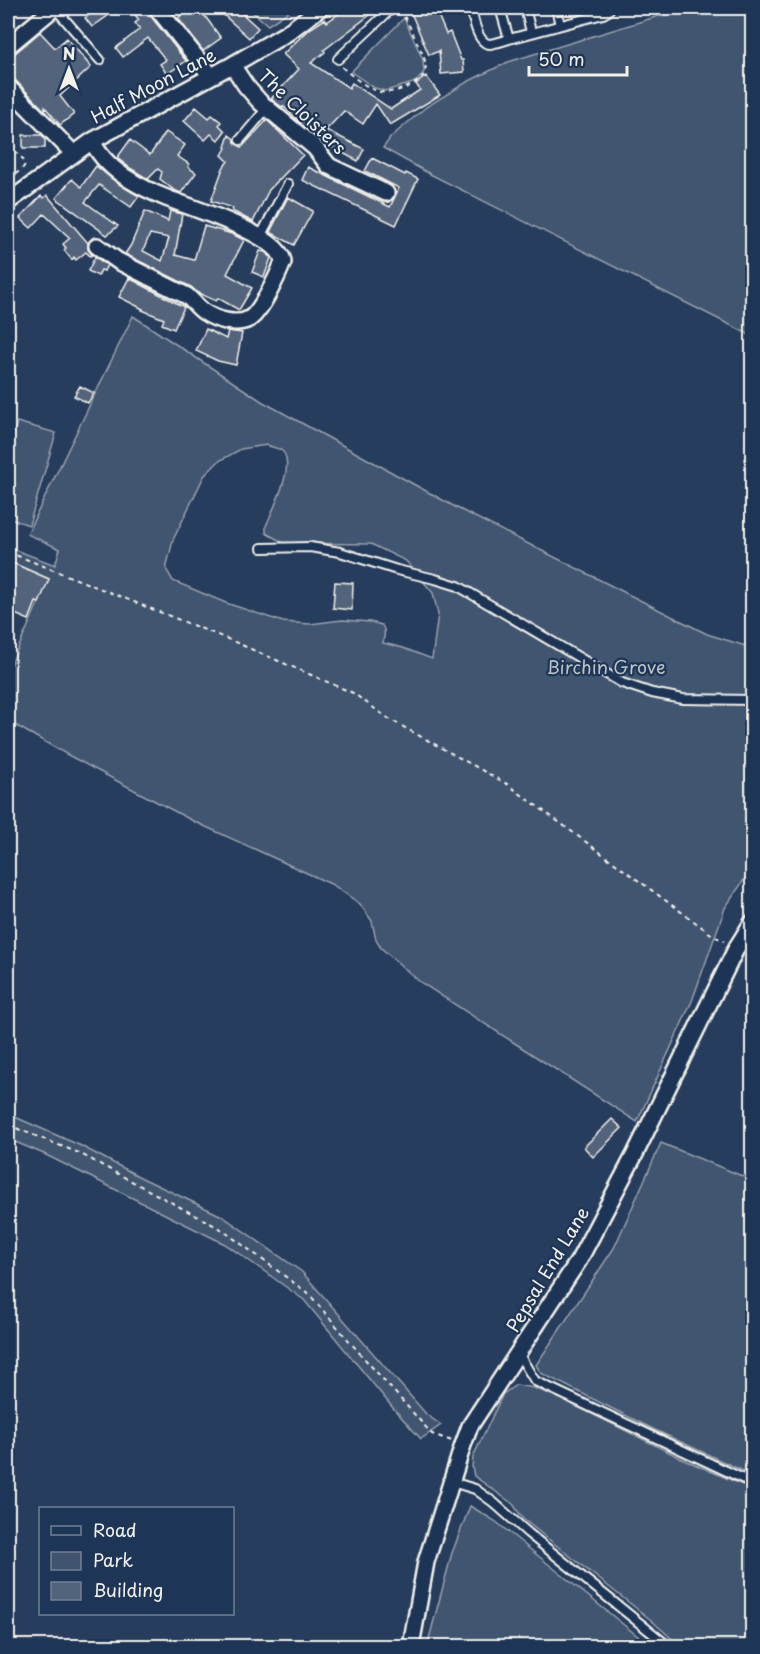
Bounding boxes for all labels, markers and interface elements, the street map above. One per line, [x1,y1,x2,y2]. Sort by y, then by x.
north arrow [39,39,99,99]
scale bar [529,39,626,77]
text: N [63,41,75,65]
street label: Half Moon Lane [85,41,221,129]
text: 50 m [538,45,585,72]
street label: The Cloisters [253,62,353,160]
park label: Birchin Grove [547,653,665,680]
street label: Pepsal End Lane [499,1201,595,1337]
legend [39,1507,234,1615]
text: Road [93,1516,137,1543]
text: Park [93,1546,133,1573]
text: Building [93,1576,163,1603]

